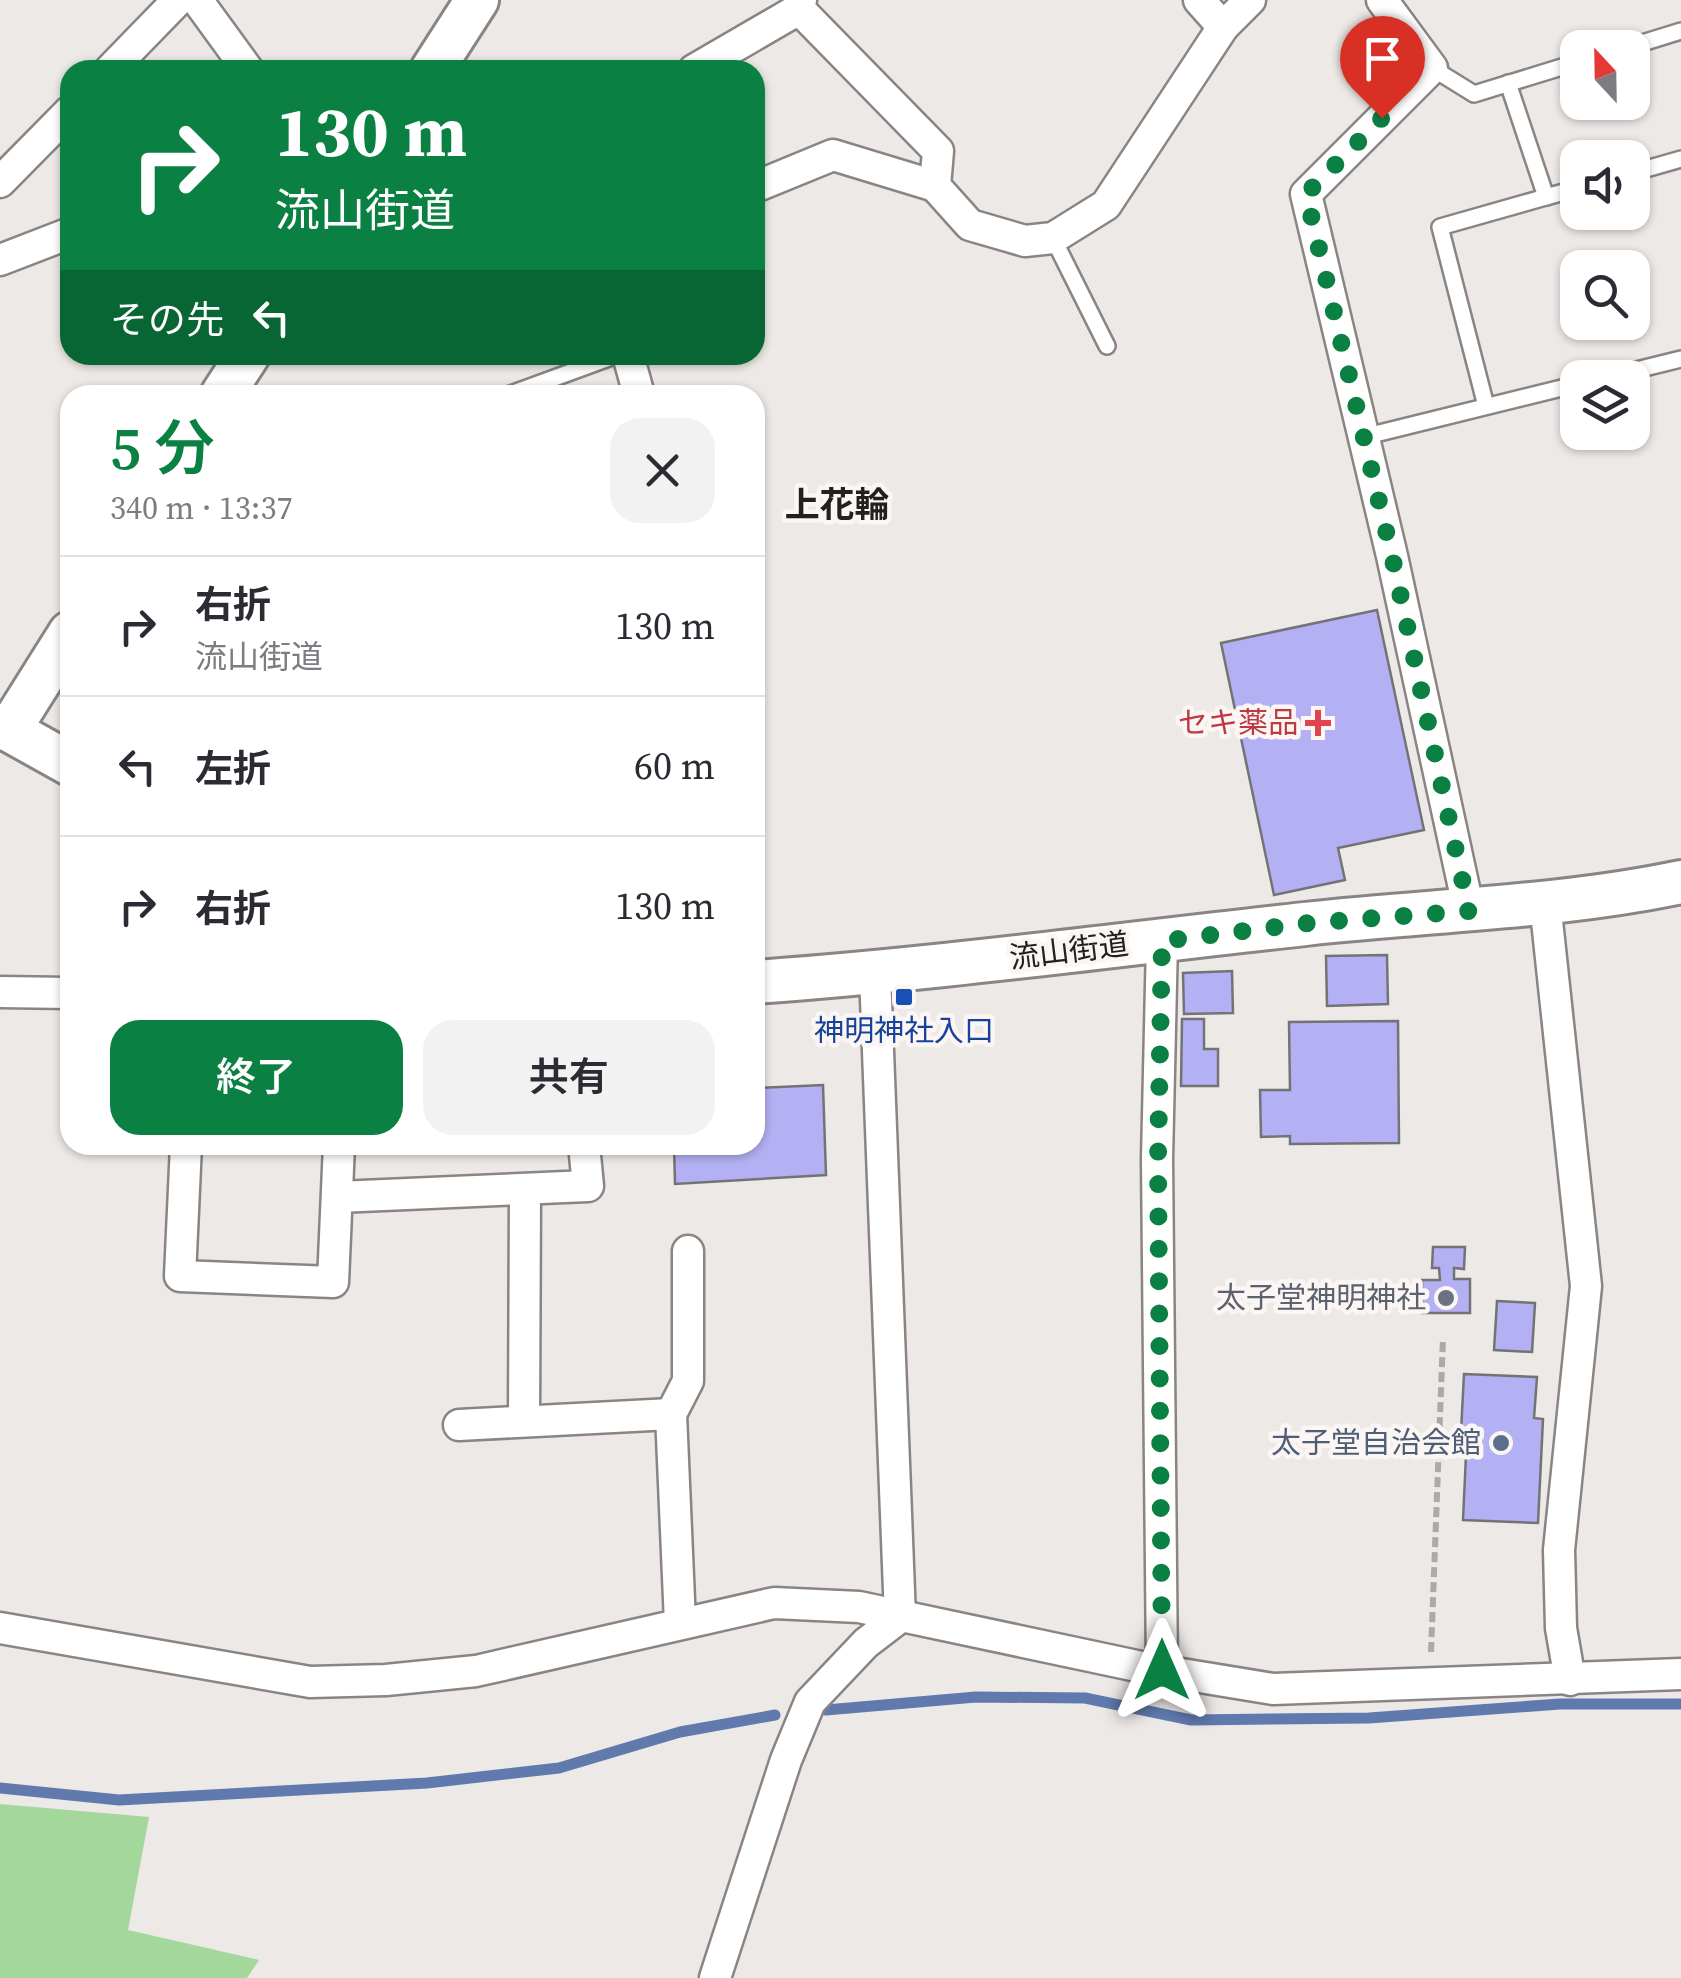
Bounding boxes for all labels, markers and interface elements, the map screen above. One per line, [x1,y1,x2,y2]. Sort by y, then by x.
pin [1340,16,1425,119]
north arrow [1560,30,1650,120]
map controls [1560,30,1650,450]
icon: arrive [1355,31,1410,86]
text: 130 m [275,83,467,179]
icon: right [110,100,240,230]
button: sound [1560,140,1650,230]
text: 流山街道 [275,179,455,241]
button: search [1560,250,1650,340]
icon: left [244,290,299,345]
text: その先 [110,294,224,346]
button: layers [1560,360,1650,450]
text: 5 分 [110,407,215,489]
button: close [610,418,715,523]
district label: 上花輪 [784,481,890,529]
text: 340 m · 13:37 [110,486,292,530]
text: 右折 [195,579,271,631]
icon: right [110,599,165,654]
text: 130 m [615,600,715,652]
text: 流山街道 [195,635,323,679]
place label: セキ薬品 [1178,702,1298,743]
marker: セキ薬品 [1307,712,1329,734]
icon: left [110,739,165,794]
text: 60 m [634,740,715,792]
text: 左折 [195,743,271,795]
icon: right [110,879,165,934]
text: 130 m [615,880,715,932]
text: 右折 [195,883,271,935]
street label: 流山街道 [1007,923,1131,978]
marker: 神明神社入口 [893,986,915,1008]
place label: 神明神社入口 [814,1010,994,1051]
button: 終了 [110,1020,403,1135]
button: 共有 [423,1020,715,1135]
place label: 太子堂神明神社 [1216,1277,1426,1318]
marker: 太子堂神明神社 [1435,1287,1457,1309]
place label: 太子堂自治会館 [1271,1422,1481,1463]
marker: 太子堂自治会館 [1490,1432,1512,1454]
position arrow [1110,1618,1214,1722]

